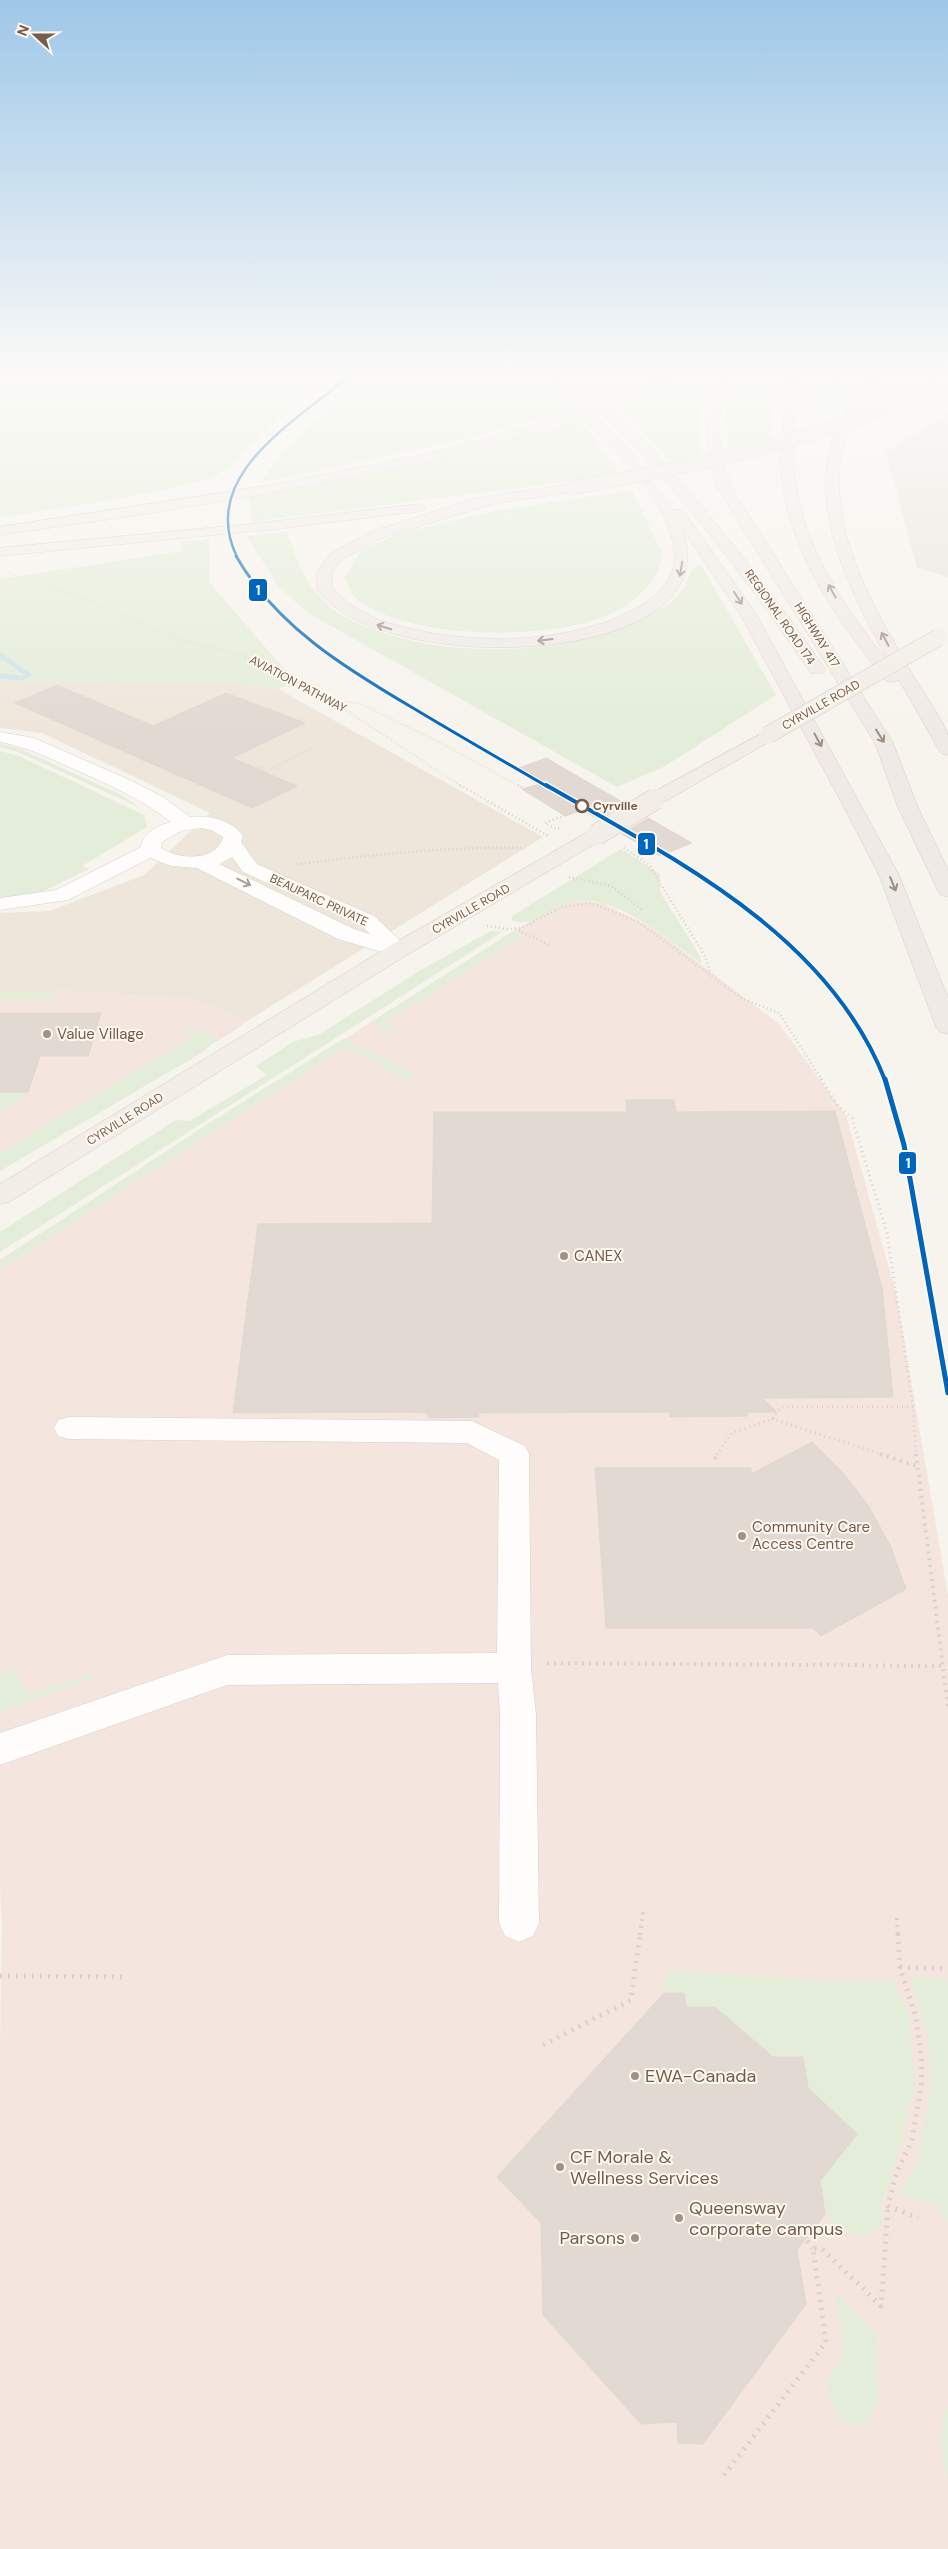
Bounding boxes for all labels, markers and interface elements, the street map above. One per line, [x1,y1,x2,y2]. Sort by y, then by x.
north arrow [10,10,60,60]
text: N [13,22,33,38]
one-way arrow [675,560,685,576]
street label: REGIONAL ROAD 174 [741,566,819,668]
line badge: 1 [248,578,268,602]
text: 1 [255,581,261,599]
one-way arrow [827,584,836,599]
one-way arrow [733,591,743,605]
street label: HIGHWAY 417 [791,600,843,670]
one-way arrow [376,621,392,631]
one-way arrow [880,632,890,647]
one-way arrow [537,635,553,645]
street label: AVIATION PATHWAY [247,652,349,716]
street label: CYRVILLE ROAD [779,676,863,734]
one-way arrow [875,728,885,742]
one-way arrow [814,732,824,746]
place label: Cyrville [593,798,638,814]
marker: Cyrville [575,799,589,813]
line badge: 1 [637,832,656,856]
text: 1 [643,835,649,853]
street label: BEAUPARC PRIVATE [267,870,371,930]
one-way arrow [889,876,898,891]
one-way arrow [236,878,251,888]
street label: CYRVILLE ROAD [429,880,513,938]
place label: Value Village [57,1024,144,1044]
marker: Value Village [41,1028,53,1040]
street label: CYRVILLE ROAD [84,1089,166,1149]
line badge: 1 [898,1151,917,1175]
text: 1 [905,1154,911,1172]
place label: CANEX [574,1246,622,1266]
marker: CANEX [558,1250,570,1262]
place label: Community Care Access Centre [752,1517,870,1554]
marker: Community Care Access Centre [736,1530,748,1542]
place label: EWA-Canada [645,2064,756,2088]
marker: EWA-Canada [629,2070,641,2082]
place label: CF Morale & Wellness Services [570,2145,719,2190]
marker: CF Morale & Wellness Services [554,2161,566,2173]
place label: Queensway corporate campus [689,2196,843,2241]
marker: Queensway corporate campus [673,2212,685,2224]
place label: Parsons [559,2226,625,2250]
marker: Parsons [629,2232,641,2244]

